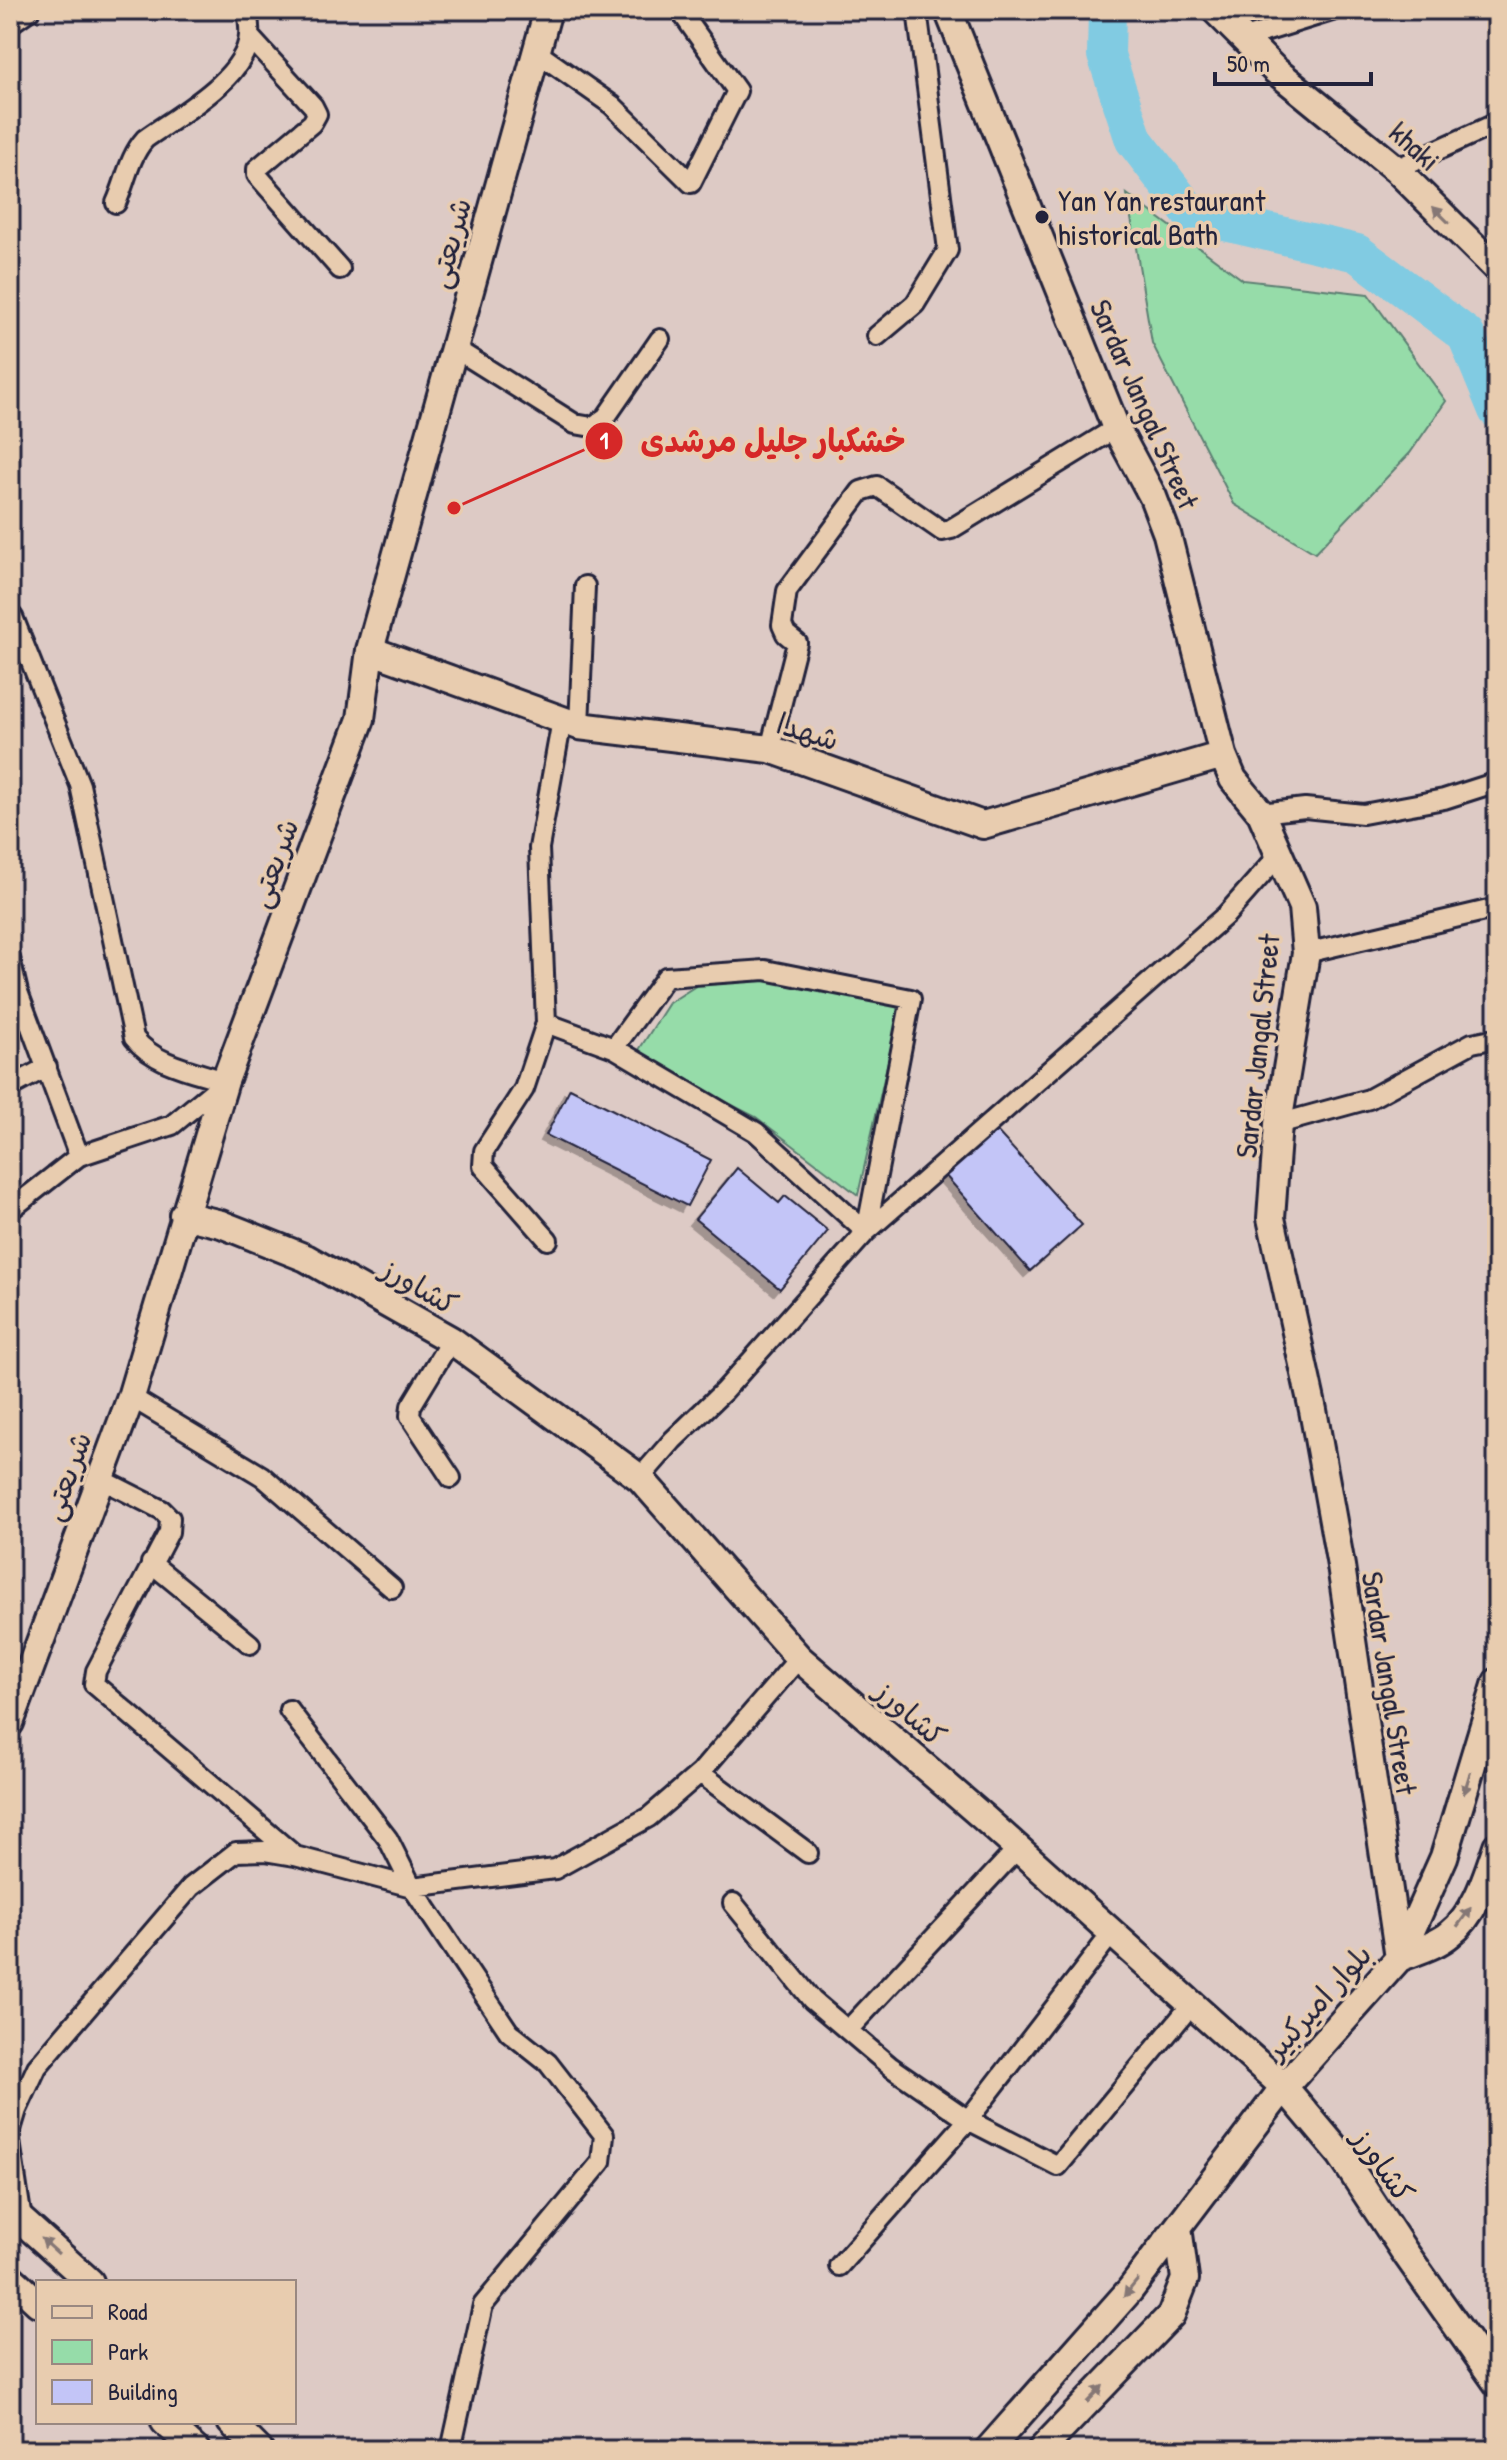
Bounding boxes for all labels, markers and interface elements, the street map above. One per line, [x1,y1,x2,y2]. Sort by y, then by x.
scale bar [1215,36,1371,86]
text: 50 m [1227,47,1270,79]
street label: khaki [1381,112,1449,180]
place label: Yan Yan restaurant historical Bath [1058,180,1266,254]
street label: شریعتی [418,193,480,293]
one-way arrow [1432,206,1451,225]
marker: Yan Yan restaurant historical Bath [1033,208,1051,226]
street label: Sardar Jangal Street [1081,293,1209,516]
callout: خشکبار جلیل مرشدی [584,413,921,469]
text: خشکبار جلیل مرشدی [641,419,905,462]
text: 1 [600,424,609,456]
street label: شهدا [772,703,844,759]
street label: شریعتی [238,813,308,913]
street label: Sardar Jangal Street [1225,931,1289,1160]
street label: کشاورز [372,1247,466,1324]
street label: شریعتی [31,1426,101,1526]
street label: Sardar Jangal Street [1353,1569,1427,1798]
street label: کشاورز [865,1669,955,1755]
one-way arrow [1460,1772,1473,1796]
one-way arrow [1455,1907,1471,1928]
street label: بلوار امیرکبیر [1254,1935,1380,2069]
street label: کشاورز [1342,2117,1424,2210]
one-way arrow [40,2237,60,2255]
one-way arrow [1123,2278,1140,2298]
legend [36,2280,296,2424]
text: Road [108,2295,147,2327]
text: Park [108,2335,148,2367]
text: Building [108,2375,178,2407]
one-way arrow [1086,2385,1104,2404]

